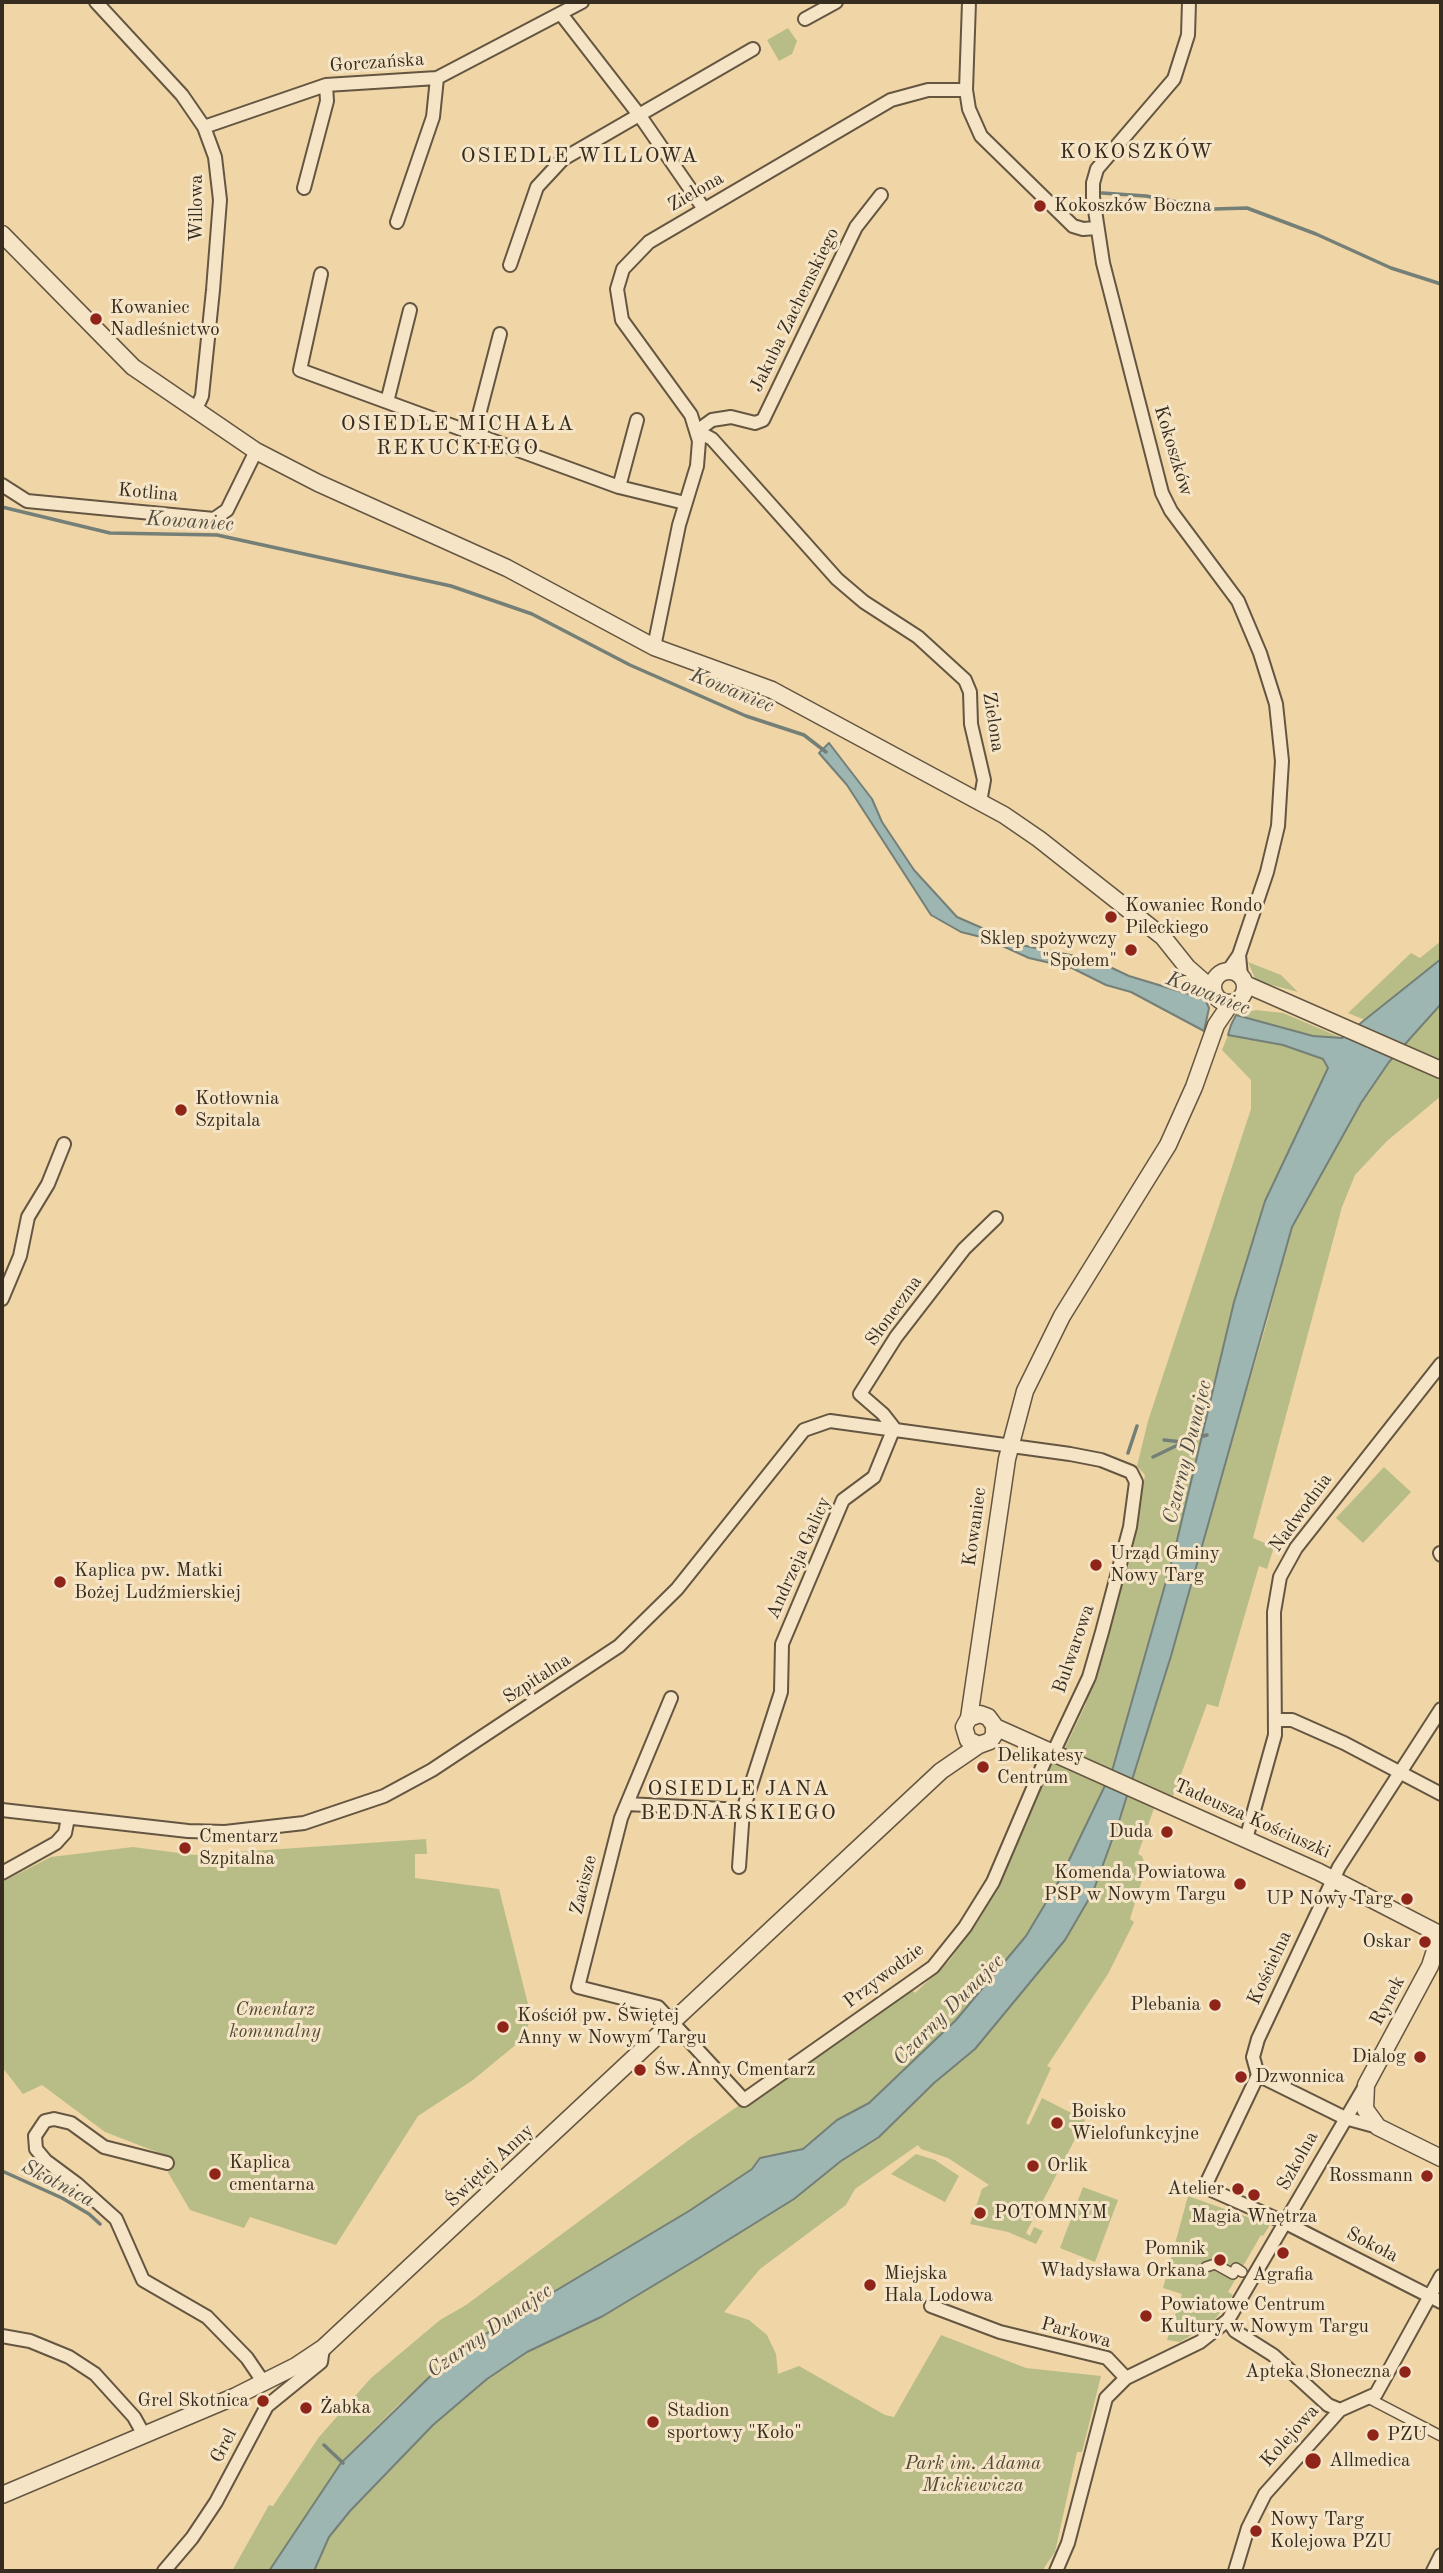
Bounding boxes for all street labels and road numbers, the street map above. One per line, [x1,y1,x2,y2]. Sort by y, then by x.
street label: Gorczańska [329,48,425,78]
street label: Zielona [664,167,728,217]
street label: Willowa [186,174,208,242]
street label: Jakuba Zachemskiego [745,224,845,396]
street label: Kokoszków [1148,403,1198,499]
street label: Kotlina [117,479,179,507]
street label: Zielona [977,690,1009,754]
street label: Słoneczna [861,1271,927,1351]
street label: Nadwodnia [1265,1469,1337,1557]
street label: Kowaniec [958,1486,992,1568]
street label: Andrzeja Galicy [762,1493,836,1623]
street label: Bulwarowa [1048,1602,1100,1696]
street label: Szpitalna [499,1649,575,1709]
street label: Tadeusza Kościuszki [1170,1774,1334,1864]
street label: Zacisze [566,1853,602,1917]
street label: Kościelna [1243,1927,1297,2009]
street label: Przywodzie [839,1938,929,2014]
street label: Rynek [1366,1972,1410,2030]
street label: Świętej Anny [441,2119,539,2213]
street label: Szkolna [1272,2127,1324,2195]
street label: Sokoła [1342,2222,1402,2268]
street label: Parkowa [1038,2313,1114,2353]
street label: Kolejowa [1256,2400,1324,2472]
street label: Grel [206,2425,242,2467]

